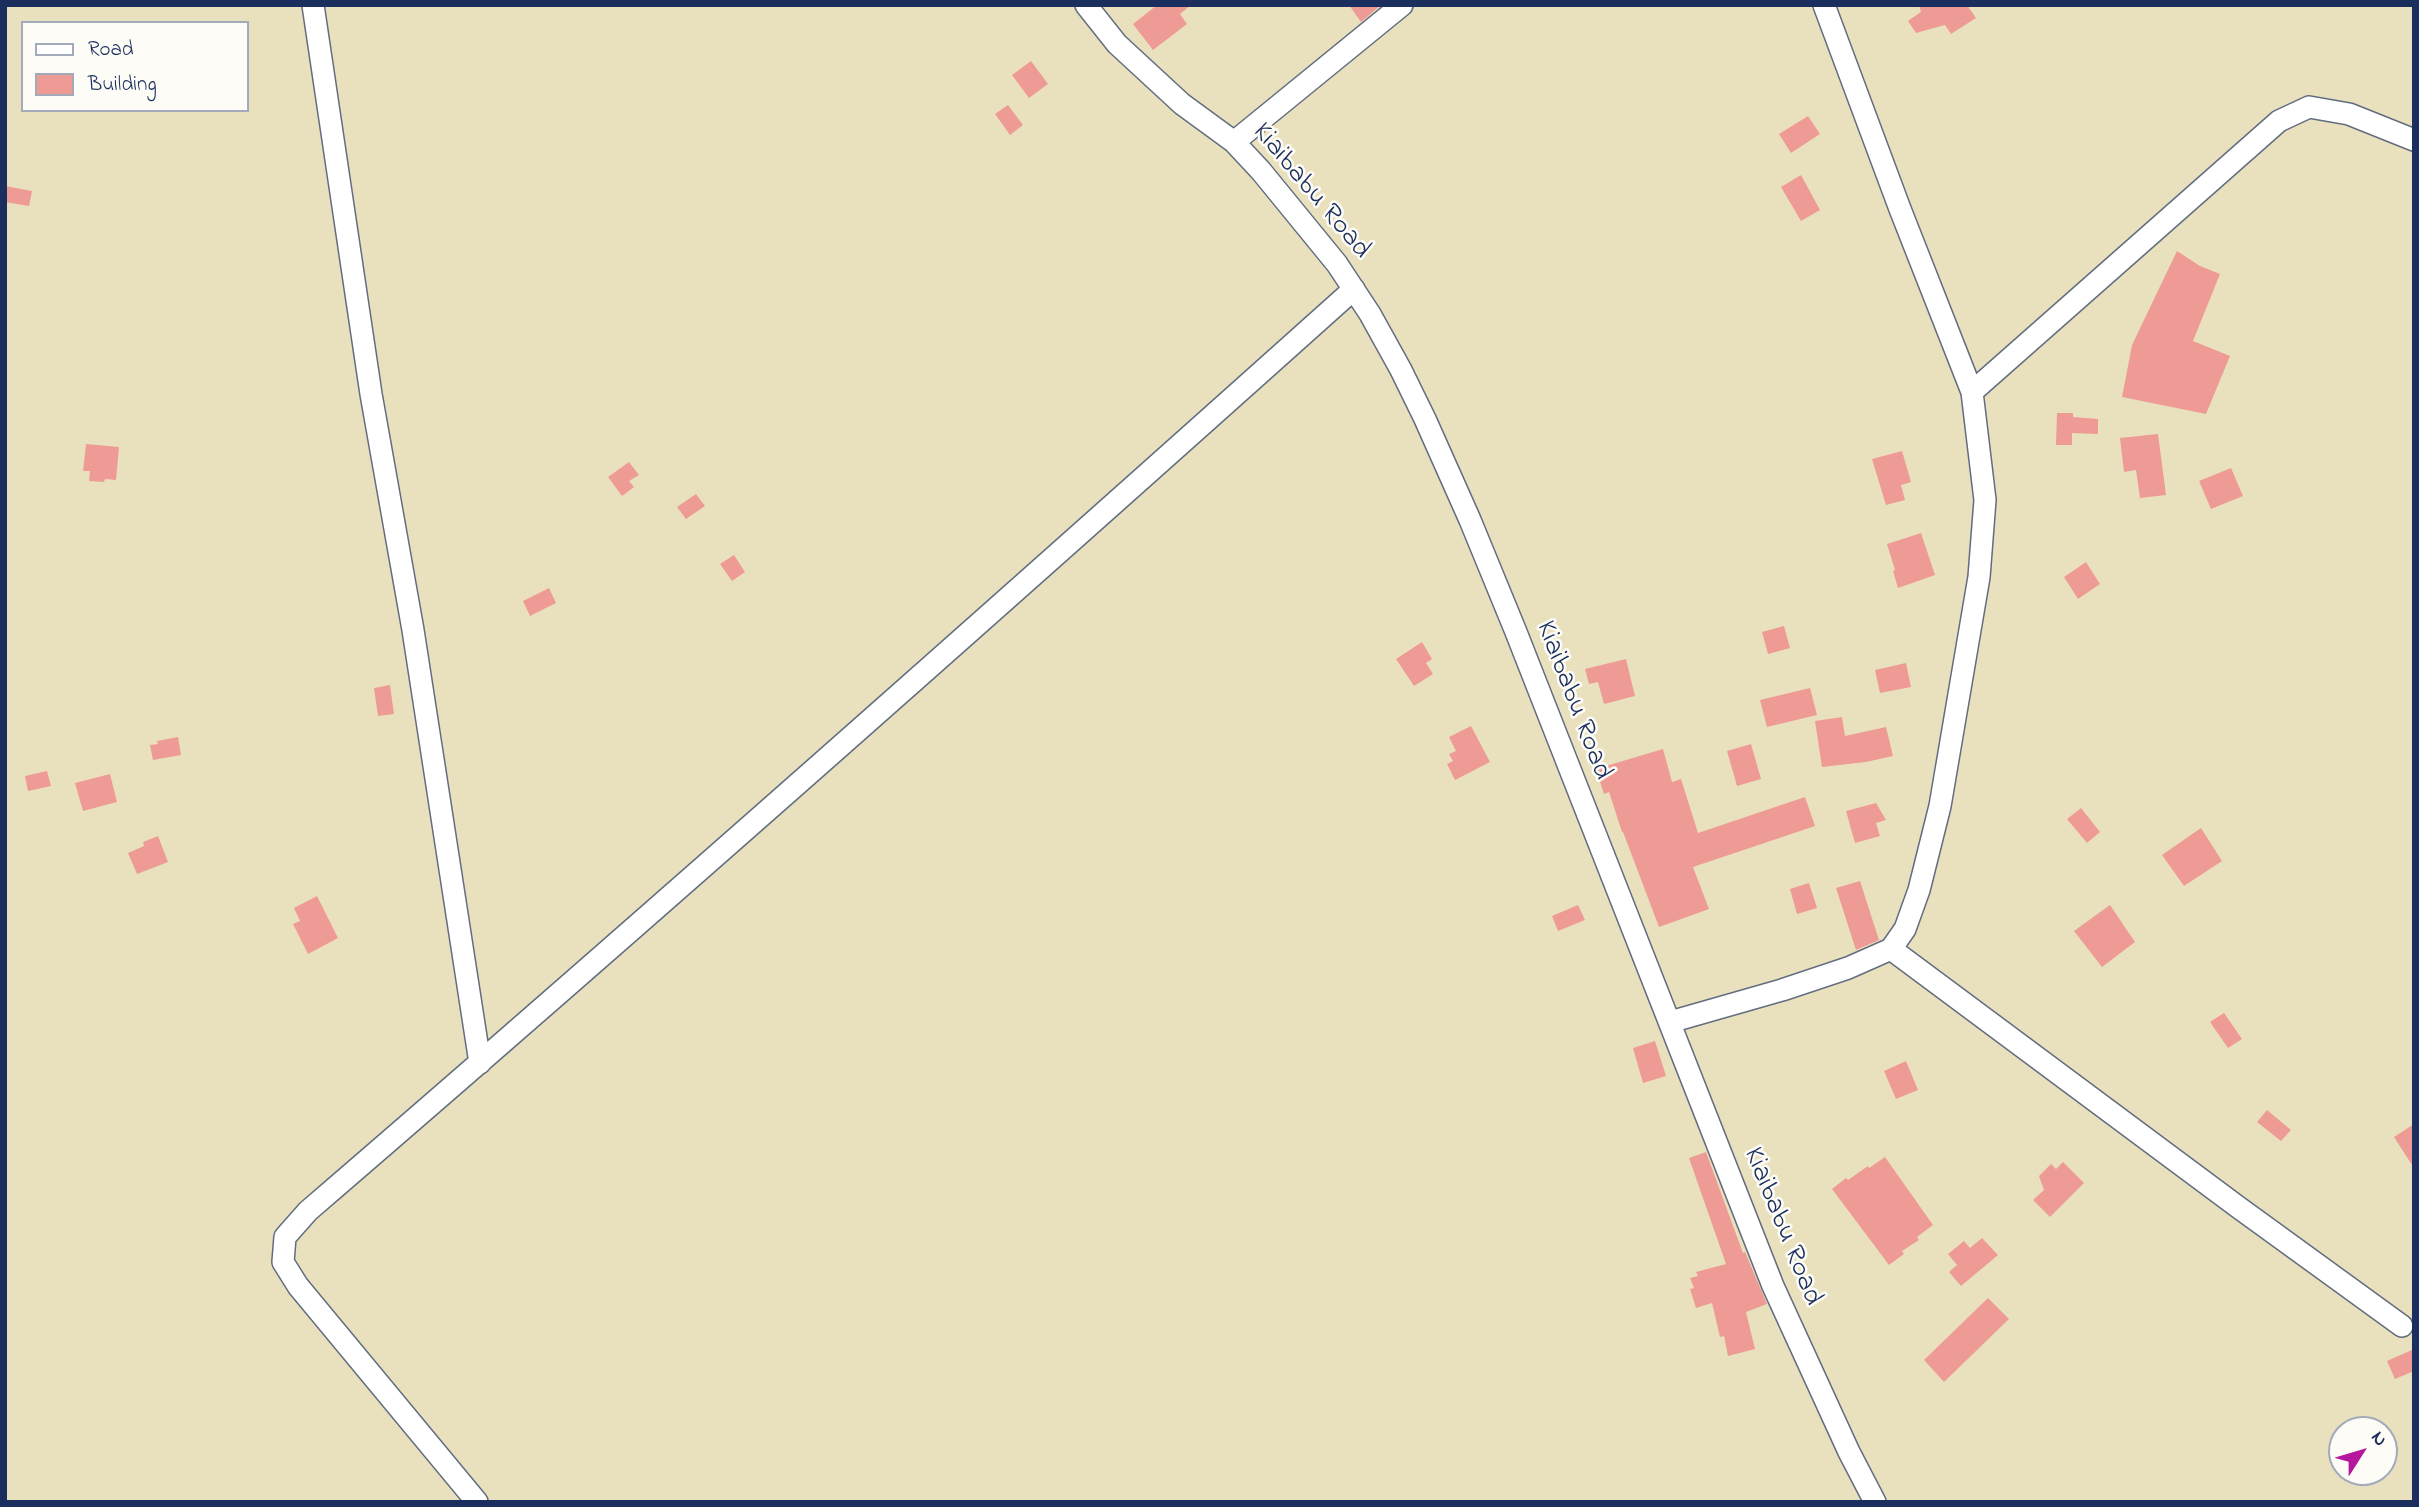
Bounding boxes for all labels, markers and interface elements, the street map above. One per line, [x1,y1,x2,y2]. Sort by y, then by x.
legend [21,21,248,112]
text: Road [88,35,134,65]
text: Building [88,70,157,100]
street label: Kiaibabu Road [1243,117,1377,267]
street label: Kiaibabu Road [1526,617,1618,785]
street label: Kiaibabu Road [1734,1143,1828,1311]
north arrow [2328,1416,2398,1486]
text: N [2364,1426,2393,1453]

